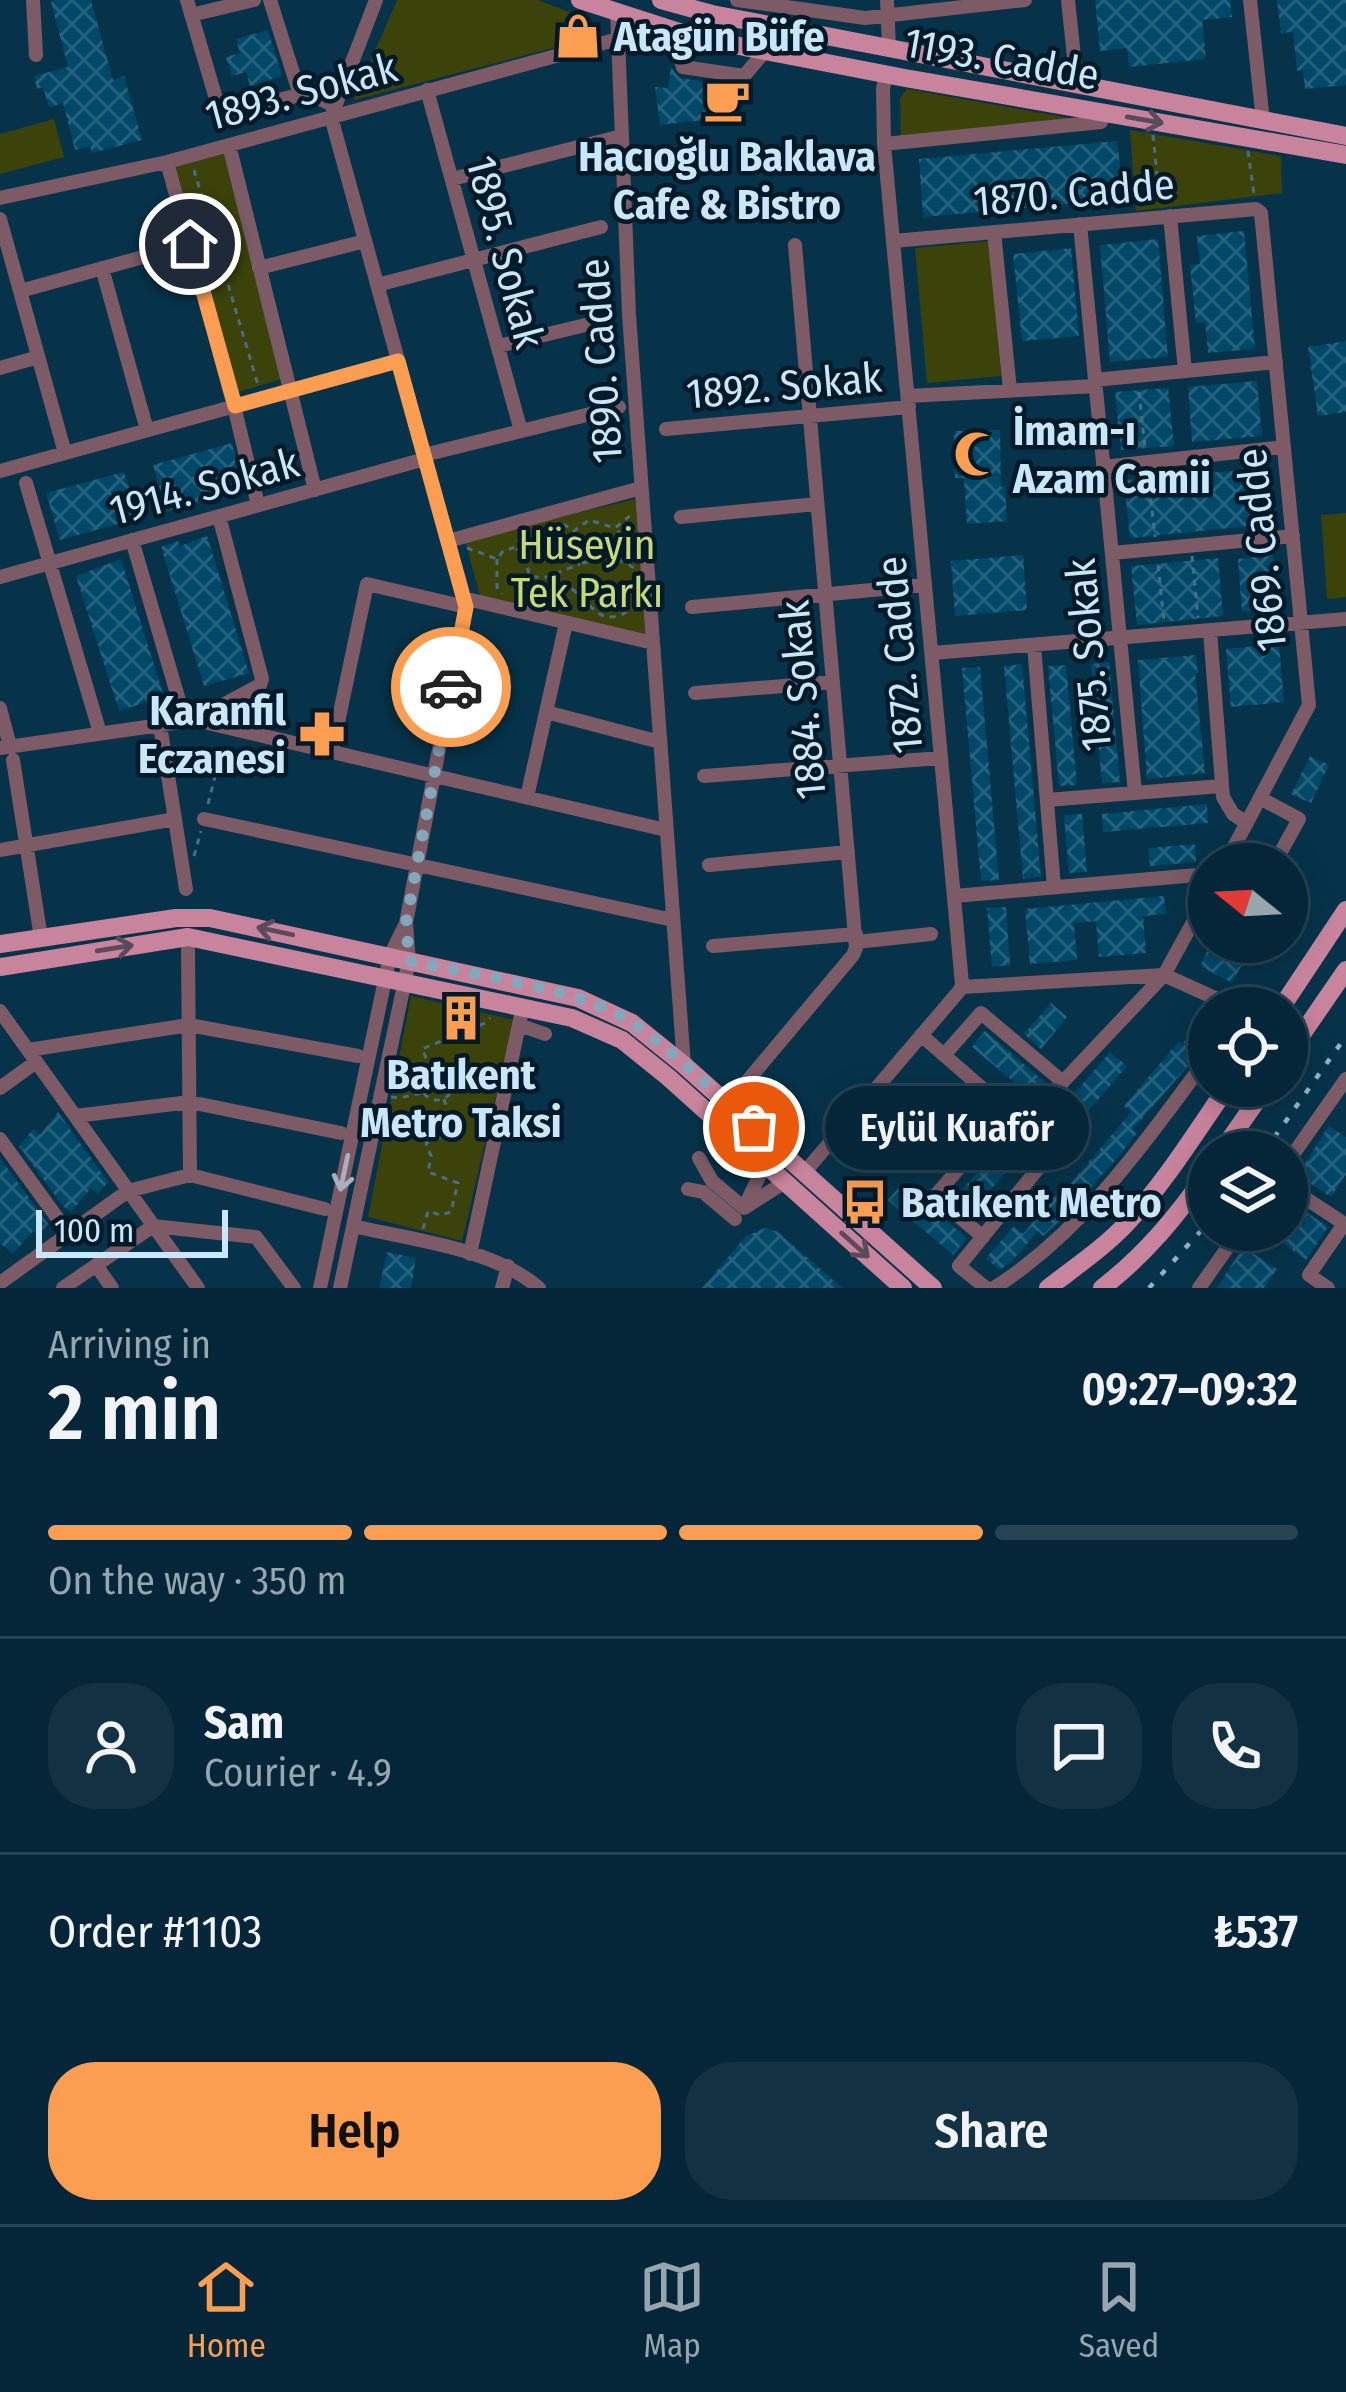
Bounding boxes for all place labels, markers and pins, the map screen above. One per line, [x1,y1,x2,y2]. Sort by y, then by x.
shop icon: Atagün Büfe [553,11,603,61]
place label: Atagün Büfe [613,12,825,62]
cafe icon: Hacıoğlu Baklava Cafe & Bistro [702,75,752,125]
place label: Hacıoğlu Baklava Cafe & Bistro [578,132,876,230]
pin [139,193,241,295]
place label: İmam-ı Azam Camii [1012,405,1211,504]
mosque icon: İmam-ı Azam Camii [952,429,1002,479]
place label: Karanfil Eczanesi [138,686,287,784]
pharmacy icon: Karanfil Eczanesi [297,709,347,759]
building icon: Batıkent Metro Taksi [436,993,486,1043]
place label: Batıkent Metro Taksi [360,1050,562,1148]
pin [703,1076,805,1178]
callout: Eylül Kuaför [826,1085,1090,1169]
bus stop icon: Batıkent Metro [840,1177,890,1227]
place label: Batıkent Metro [901,1178,1162,1228]

